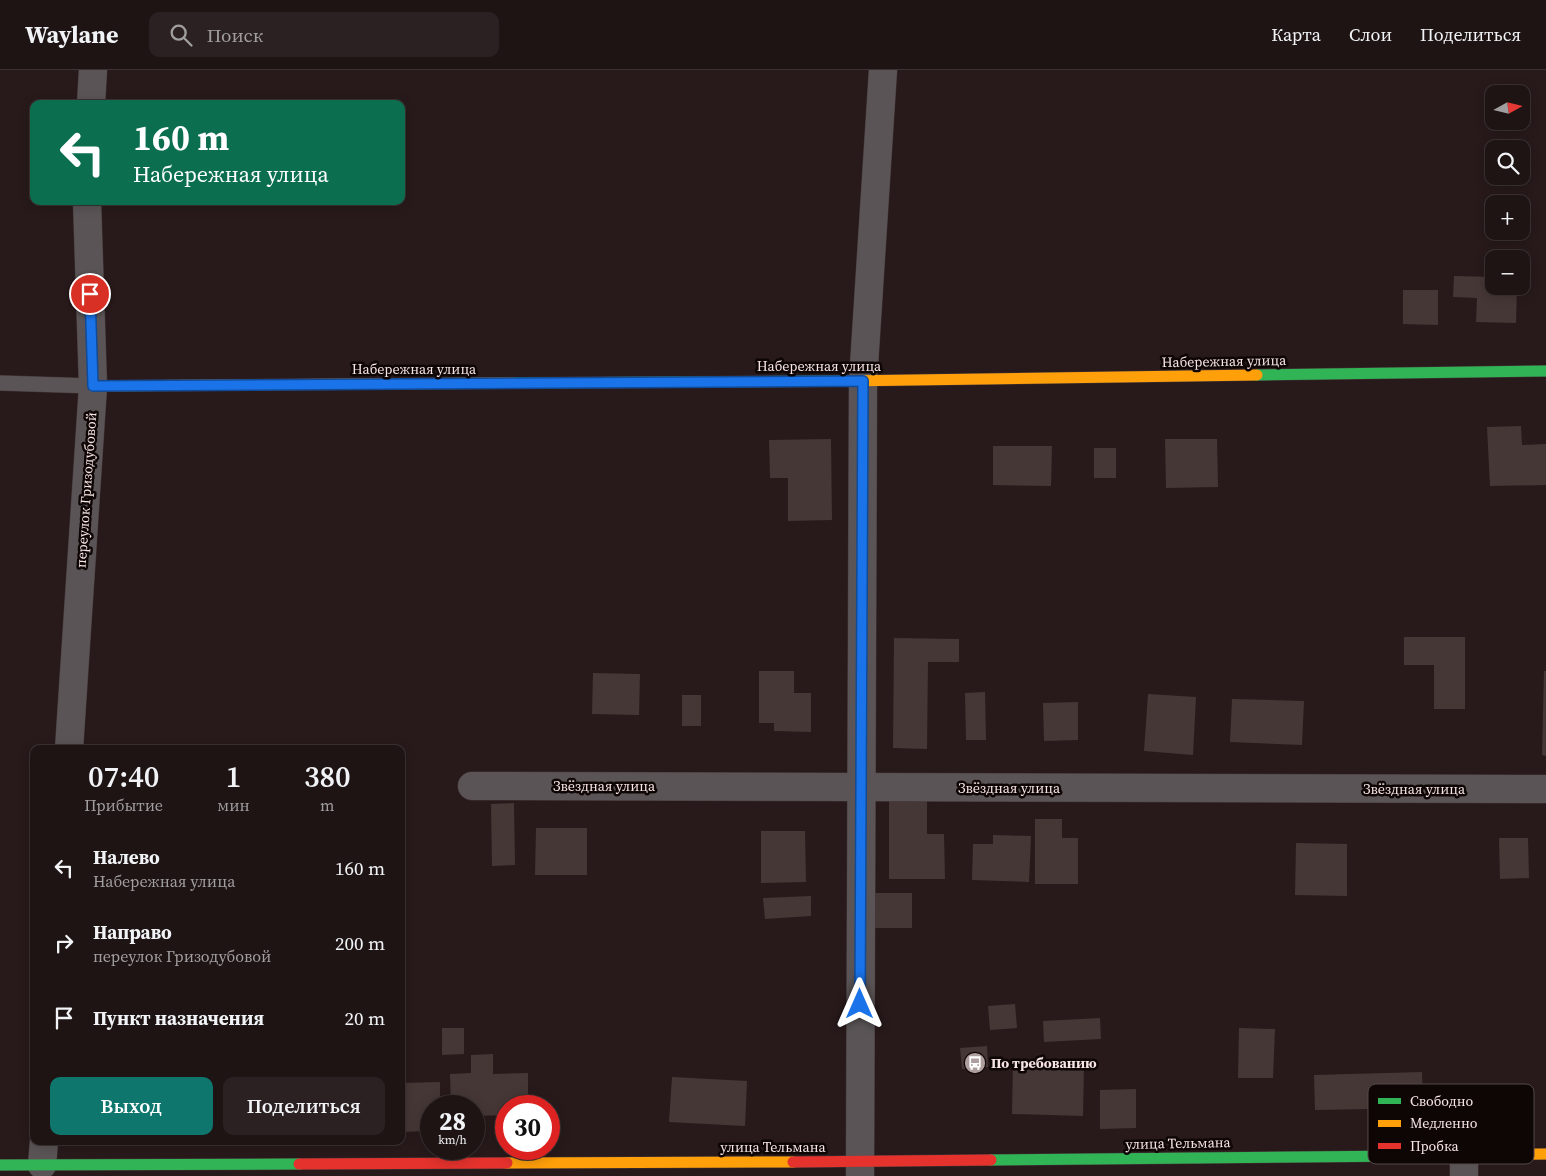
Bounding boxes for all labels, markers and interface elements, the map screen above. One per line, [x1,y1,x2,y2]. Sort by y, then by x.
search box [149,12,499,57]
text: Waylane [25,18,119,51]
icon: search [167,21,195,49]
text: Поиск [207,22,263,48]
text: Карта [1271,22,1321,47]
text: Слои [1349,22,1392,47]
text: Поделиться [1420,22,1521,47]
north arrow [1485,85,1530,130]
map controls [1485,85,1530,295]
text: 160 m [133,114,229,162]
icon: left [50,120,115,185]
button: search [1485,140,1530,185]
text: Набережная улица [133,159,329,189]
button: + [1485,195,1530,240]
button: − [1485,250,1530,295]
pin [69,273,111,315]
icon: arrive [76,280,104,308]
street label: Набережная улица [1162,350,1287,372]
street label: Набережная улица [757,356,882,376]
street label: Набережная улица [352,359,477,379]
street label: переулок Гризодубовой [71,411,101,569]
text: 07:40 [88,756,159,797]
text: 1 [226,756,241,797]
text: 380 [304,756,351,797]
street label: Звёздная улица [553,776,656,796]
street label: Звёздная улица [958,778,1061,798]
street label: Звёздная улица [1363,779,1466,799]
text: Прибытие [84,794,163,816]
text: мин [217,794,250,816]
text: m [320,794,335,816]
text: Налево [93,844,160,870]
icon: left [50,854,78,882]
text: 160 m [335,855,385,881]
text: Набережная улица [93,870,235,892]
text: Направо [93,919,172,945]
icon: right [50,929,78,957]
text: 200 m [335,930,385,956]
text: переулок Гризодубовой [93,945,271,967]
position arrow [833,977,885,1029]
icon: arrive [50,1004,78,1032]
text: Пункт назначения [93,1005,264,1031]
text: 20 m [344,1005,385,1031]
bus stop icon: По требованию [963,1051,987,1075]
place label: По требованию [991,1053,1097,1073]
button: Выход [50,1077,213,1135]
button: Поделиться [223,1077,385,1135]
legend [1368,1084,1534,1164]
text: Свободно [1410,1091,1473,1111]
speed limit sign: 30 [495,1095,560,1160]
text: 28 [439,1104,466,1138]
text: Медленно [1410,1113,1478,1133]
text: km/h [438,1132,467,1148]
street label: улица Тельмана [1125,1132,1232,1154]
text: Пробка [1410,1136,1459,1156]
street label: улица Тельмана [720,1137,827,1157]

